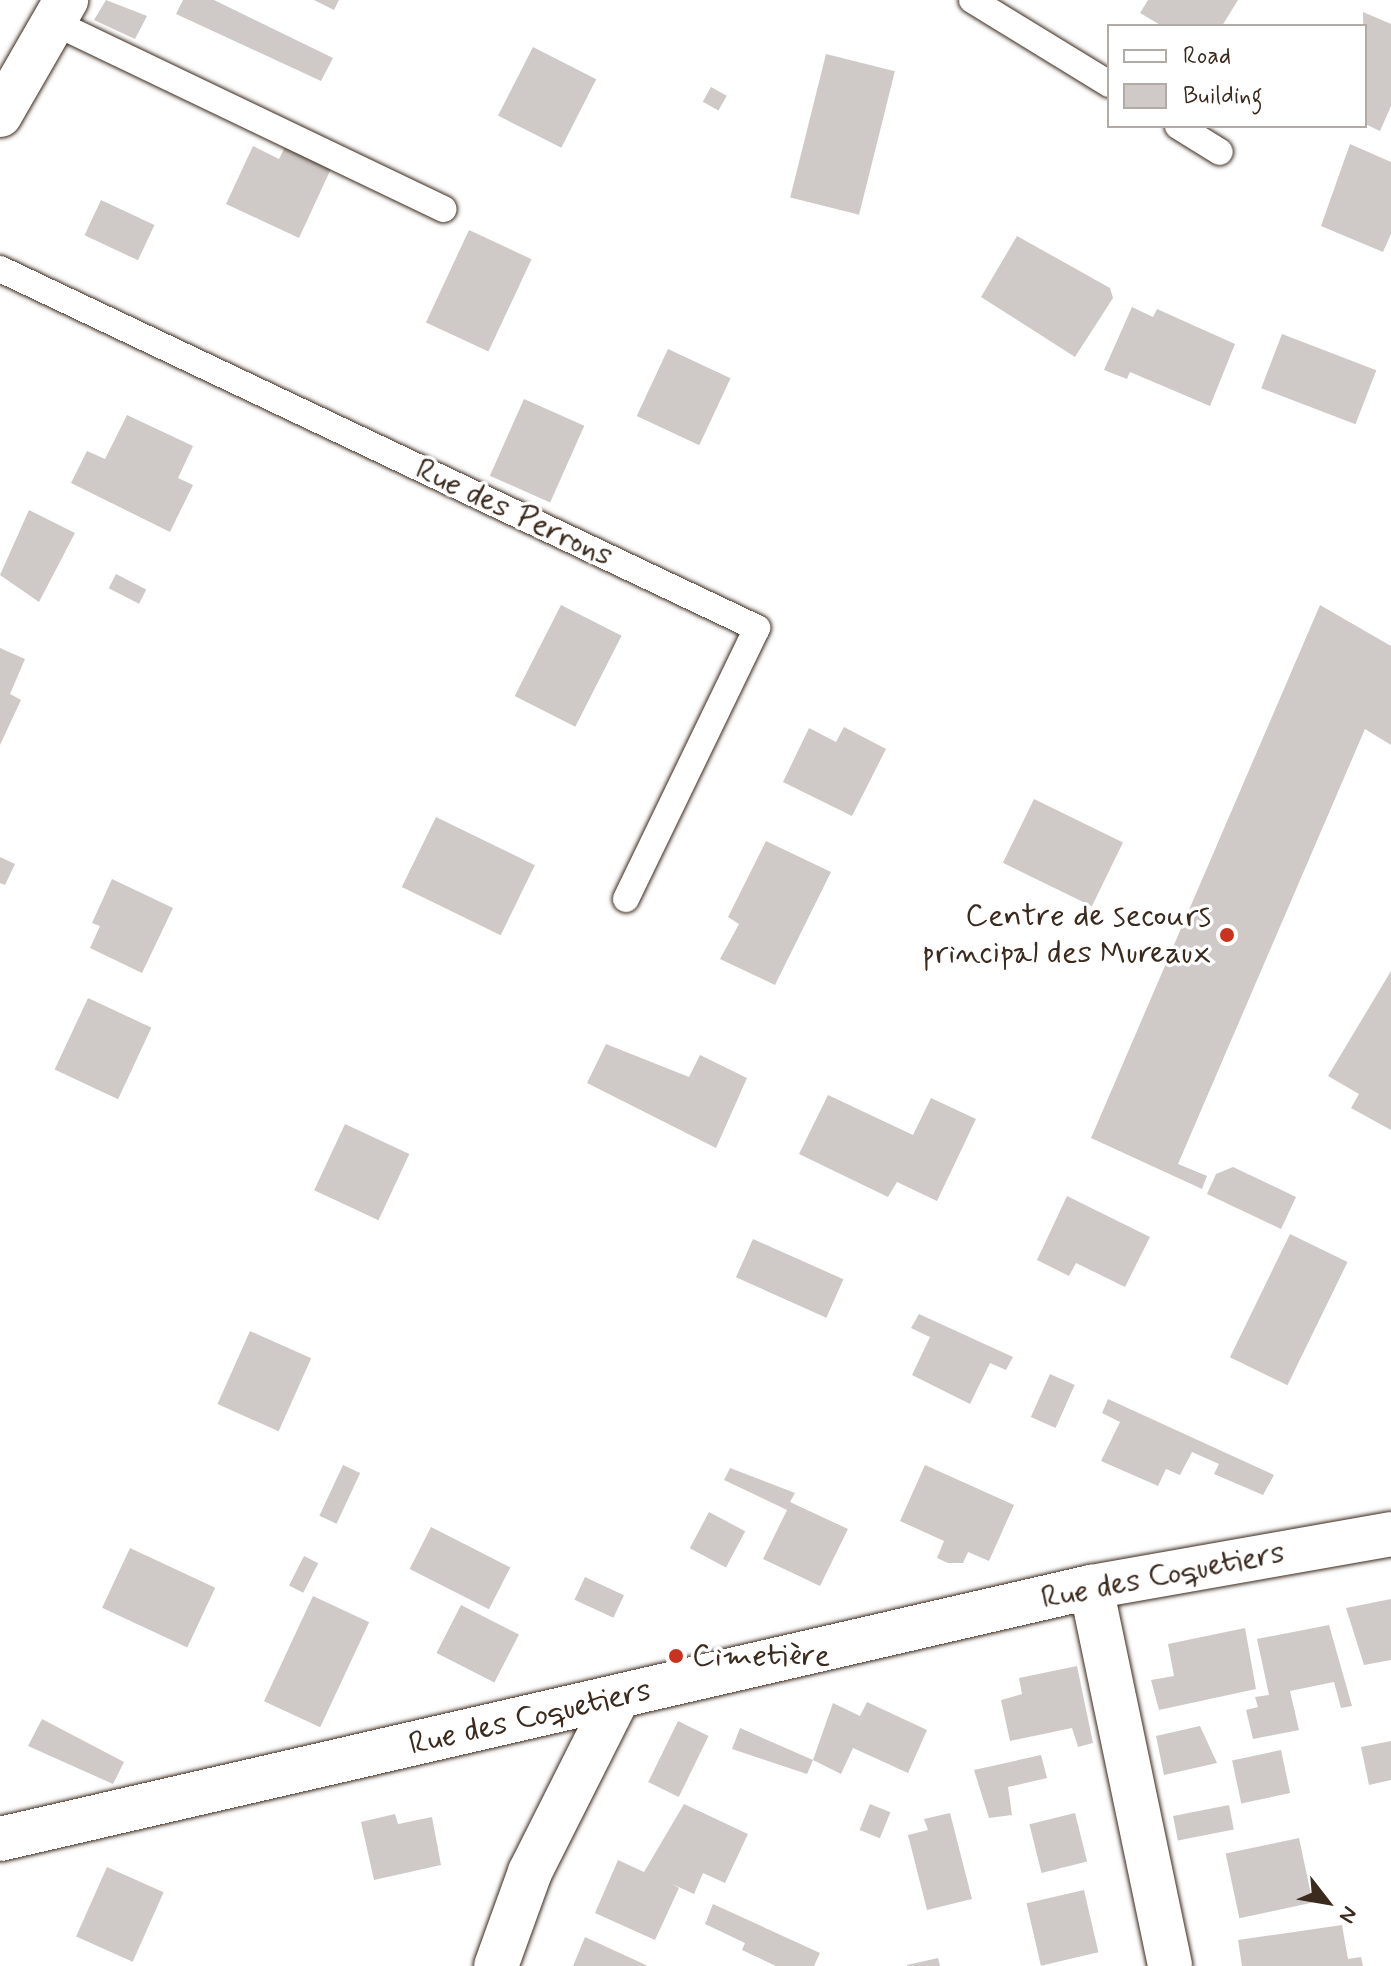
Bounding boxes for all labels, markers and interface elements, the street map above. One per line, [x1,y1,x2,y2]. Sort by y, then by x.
legend [1107,24,1367,128]
text: Road [1183,41,1231,72]
text: Building [1183,81,1263,112]
street label: Rue des Perrons [410,451,618,575]
place label: Centre de secours principal des Mureaux [910,898,1211,973]
marker: Centre de secours principal des Mureaux [1218,926,1236,944]
street label: Rue des Coquetiers [1035,1533,1291,1619]
place label: Cimetière [692,1637,830,1675]
marker: Cimetière [667,1647,685,1665]
street label: Rue des Coquetiers [403,1671,657,1765]
north arrow [1287,1862,1367,1942]
text: N [1332,1901,1363,1928]

